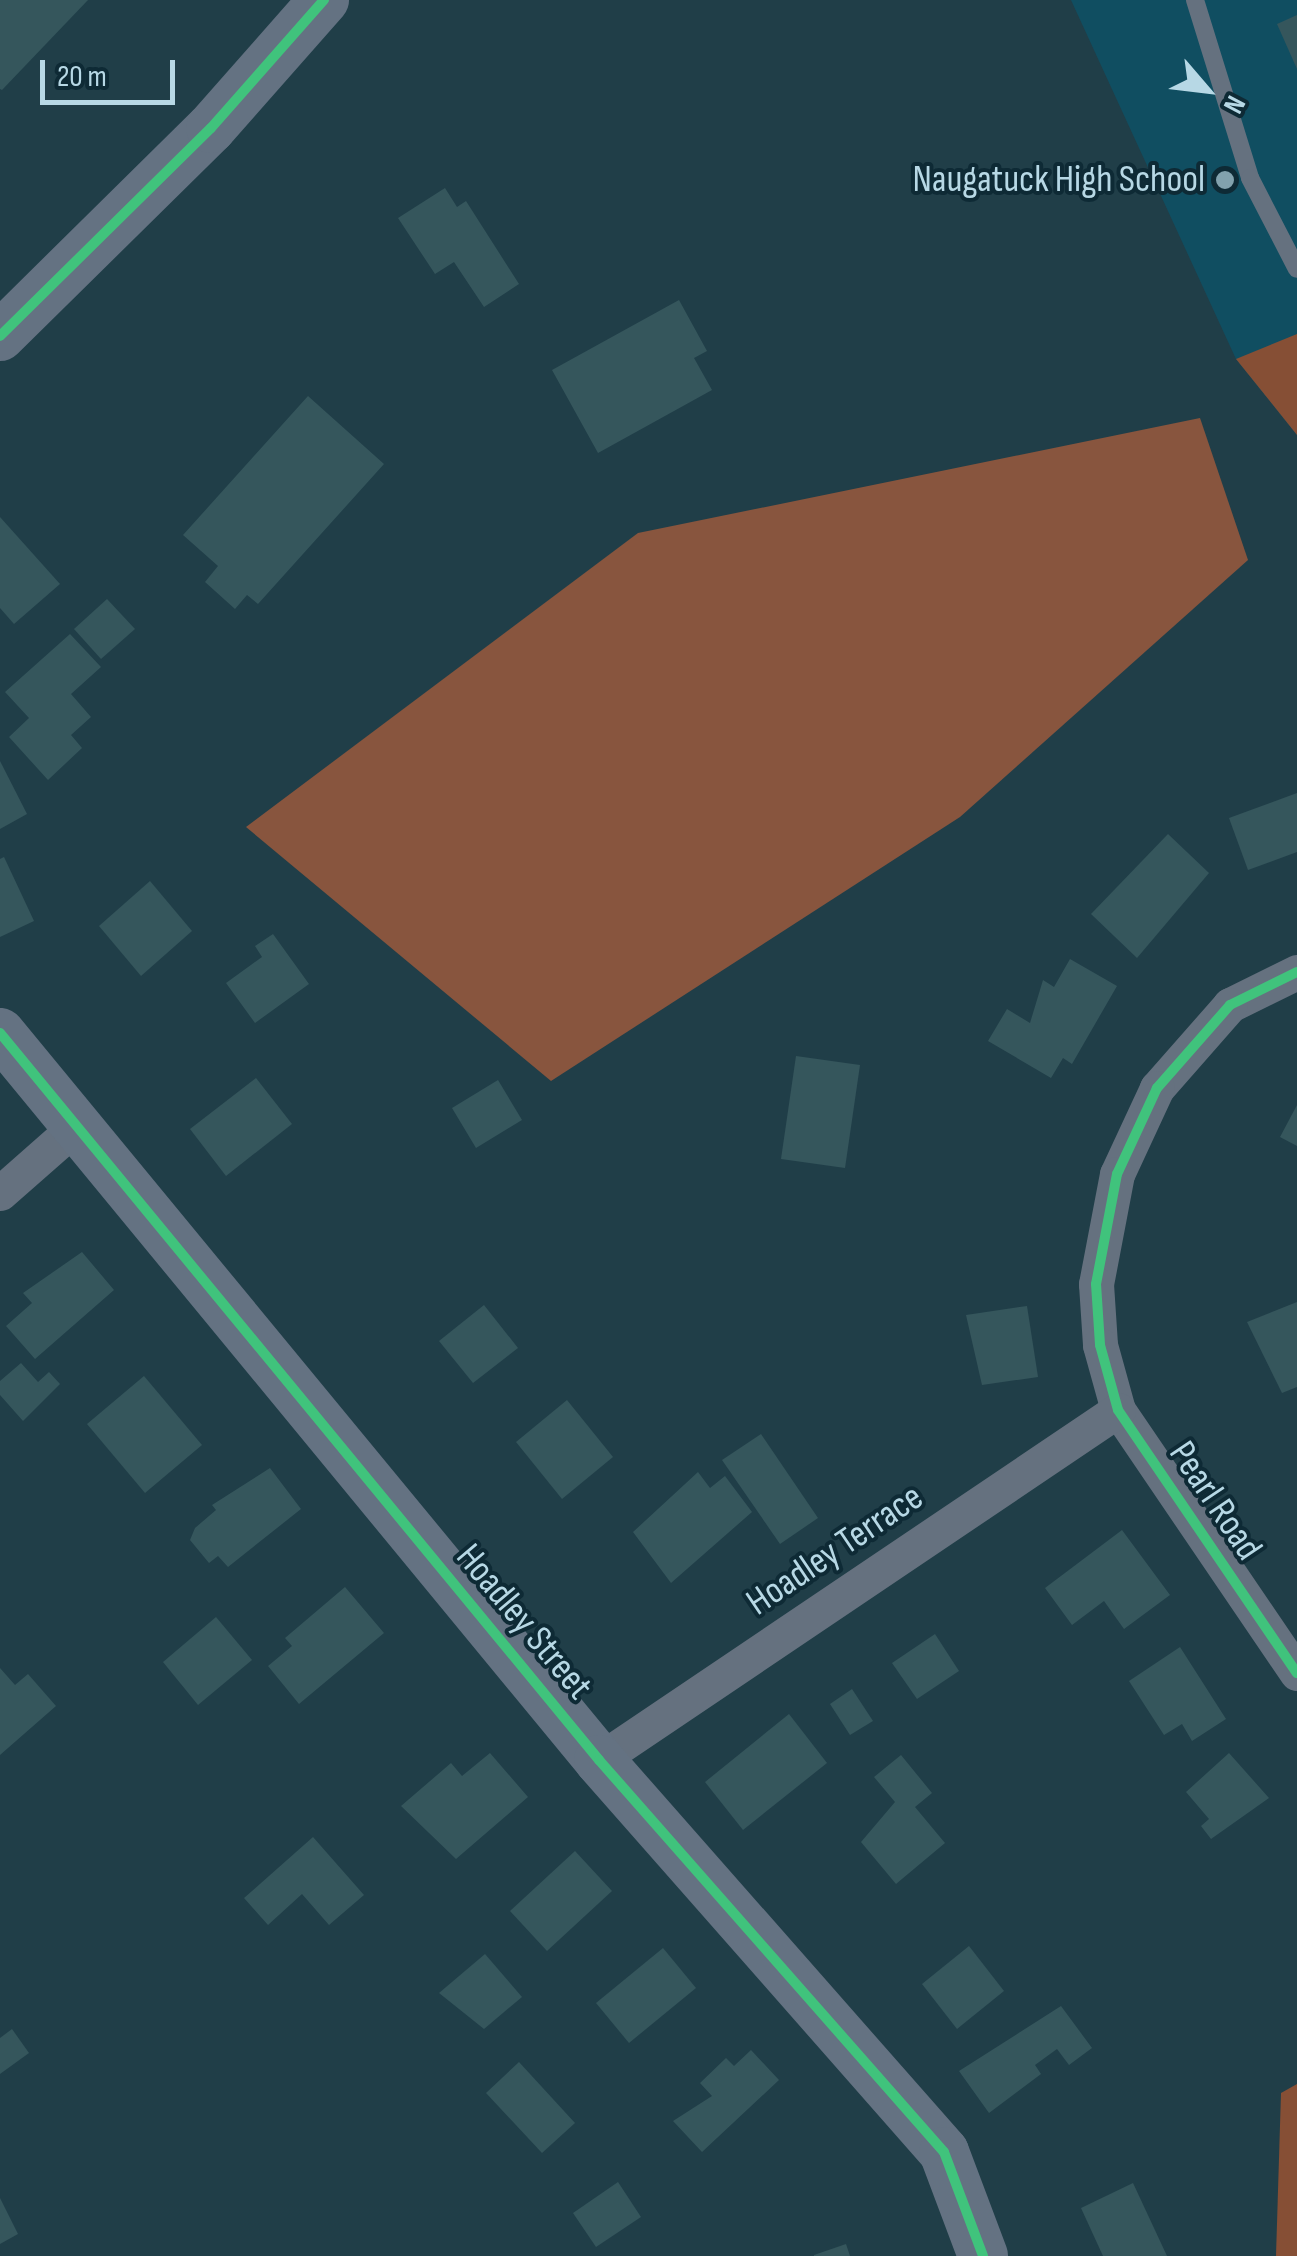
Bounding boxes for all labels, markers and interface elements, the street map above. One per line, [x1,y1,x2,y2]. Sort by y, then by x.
scale bar [45,40,180,102]
north arrow [1157,40,1257,140]
text: 20 m [57,59,107,95]
text: N [1216,90,1252,119]
place label: Naugatuck High School [912,157,1205,203]
marker: Naugatuck High School [1214,169,1236,191]
street label: Pearl Road [1159,1433,1271,1569]
street label: Hoadley Terrace [738,1474,932,1626]
street label: Hoadley Street [446,1535,602,1709]

